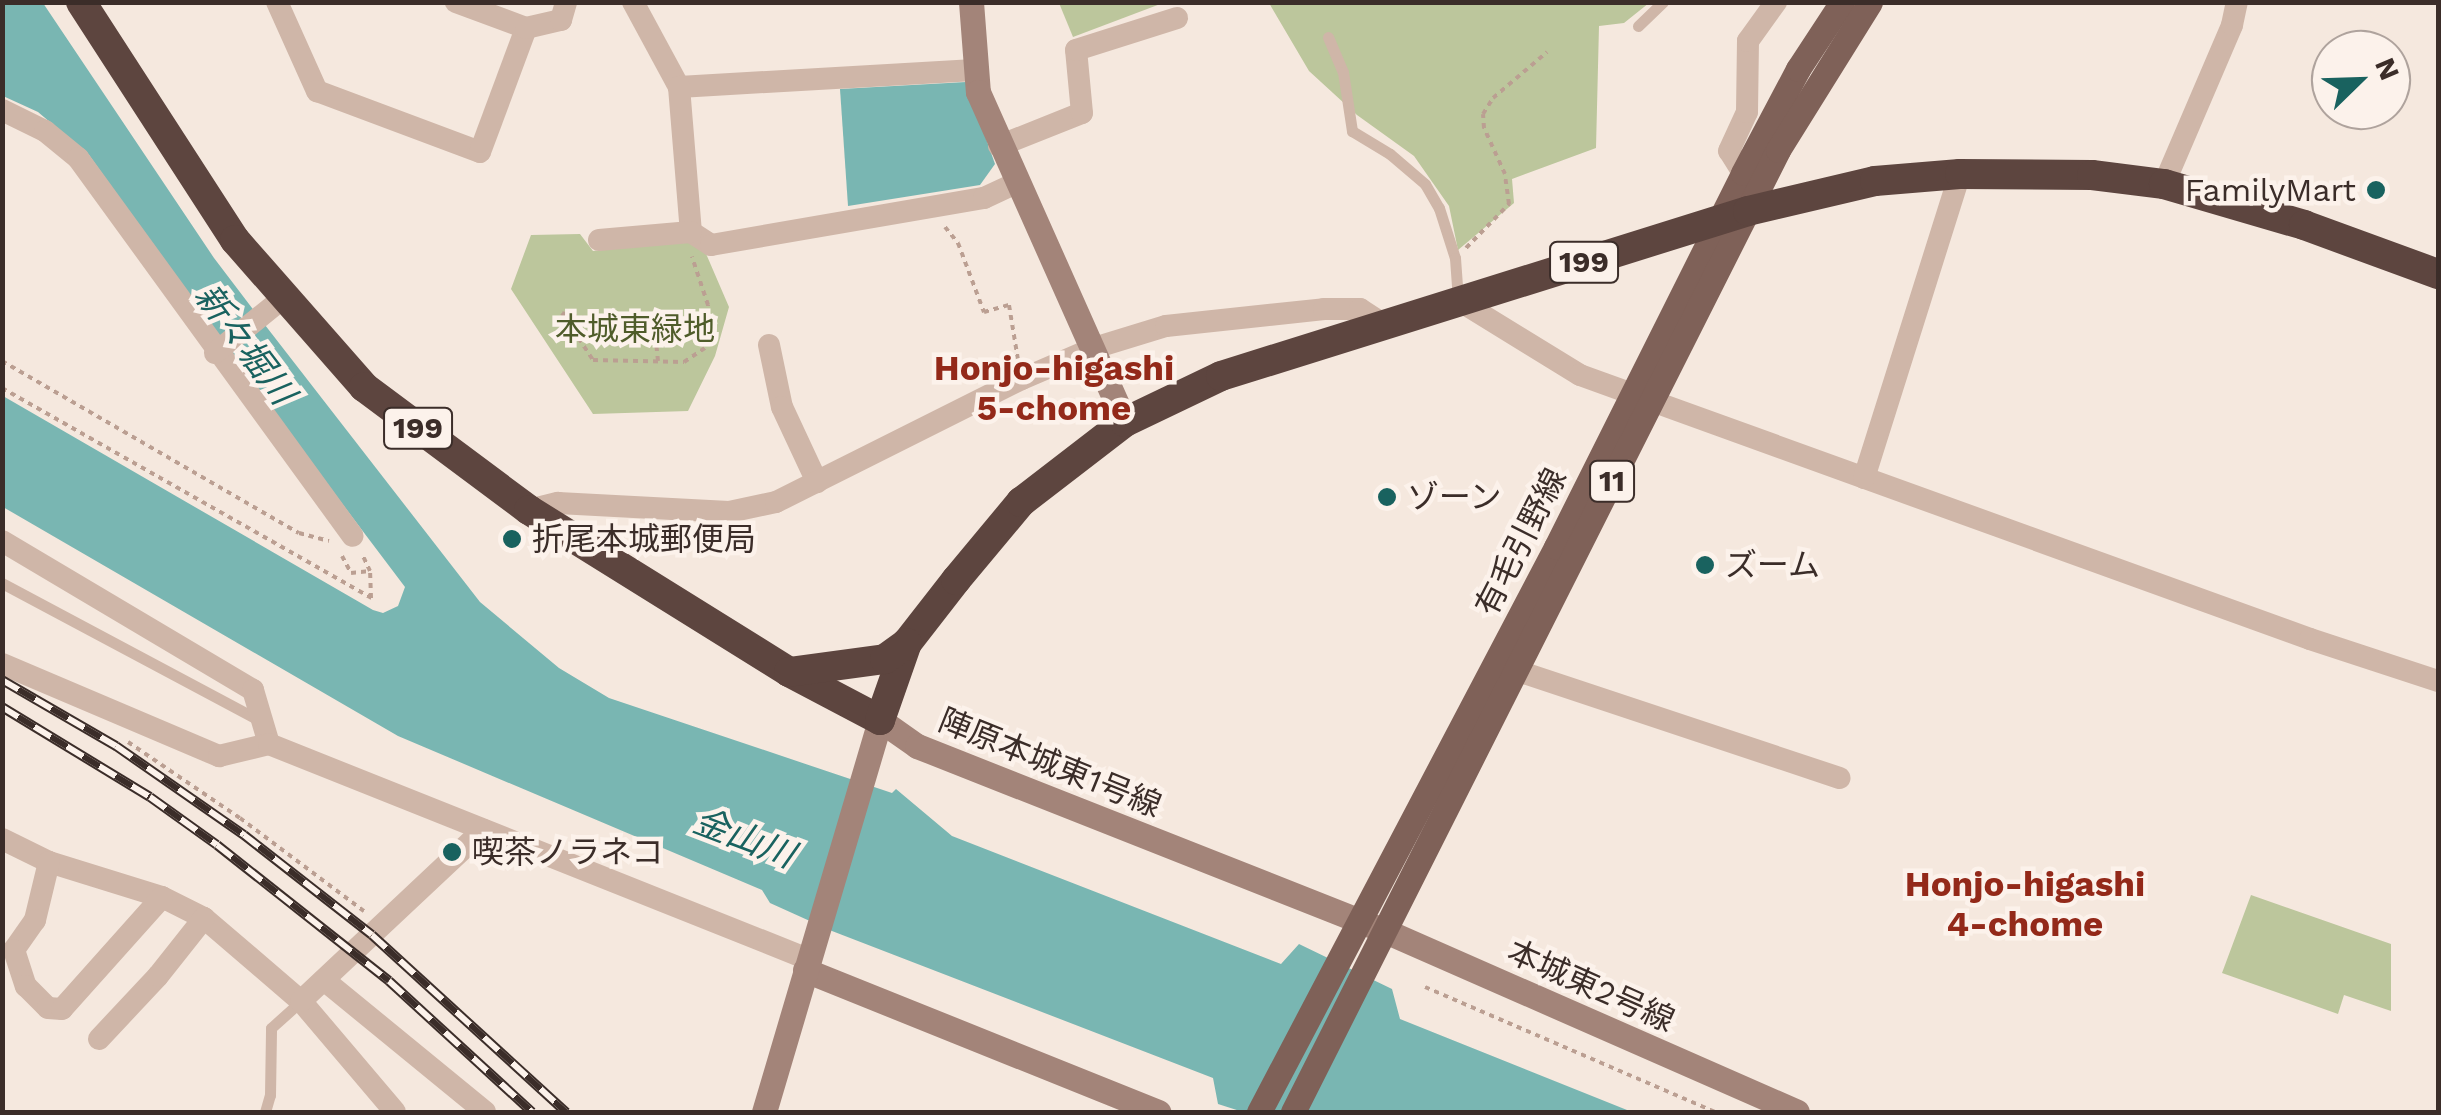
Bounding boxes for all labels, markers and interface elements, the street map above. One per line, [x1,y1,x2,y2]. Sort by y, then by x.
north arrow [2311,30,2411,130]
text: N [2368,53,2406,85]
place label: FamilyMart [2185,171,2356,209]
marker: FamilyMart [2365,179,2387,201]
road number: 199 [1549,237,1619,287]
water label: 新々堀川 [186,275,304,413]
park label: 本城東緑地 [555,310,715,348]
district label: Honjo-higashi 5-chome [934,347,1174,429]
road number: 199 [383,403,453,453]
road number: 11 [1587,456,1637,506]
street label: 有毛引野線 [1468,462,1574,622]
place label: ゾーン [1407,478,1503,516]
marker: ゾーン [1376,486,1398,508]
place label: 折尾本城郵便局 [532,520,756,558]
marker: 折尾本城郵便局 [501,528,523,550]
place label: ズーム [1725,546,1821,584]
marker: ズーム [1694,554,1716,576]
street label: 陣原本城東1号線 [933,701,1167,825]
water label: 金山川 [687,800,801,876]
place label: 喫茶ノラネコ [472,833,664,871]
marker: 喫茶ノラネコ [441,841,463,863]
district label: Honjo-higashi 4-chome [1905,863,2145,945]
street label: 本城東2号線 [1502,932,1680,1040]

